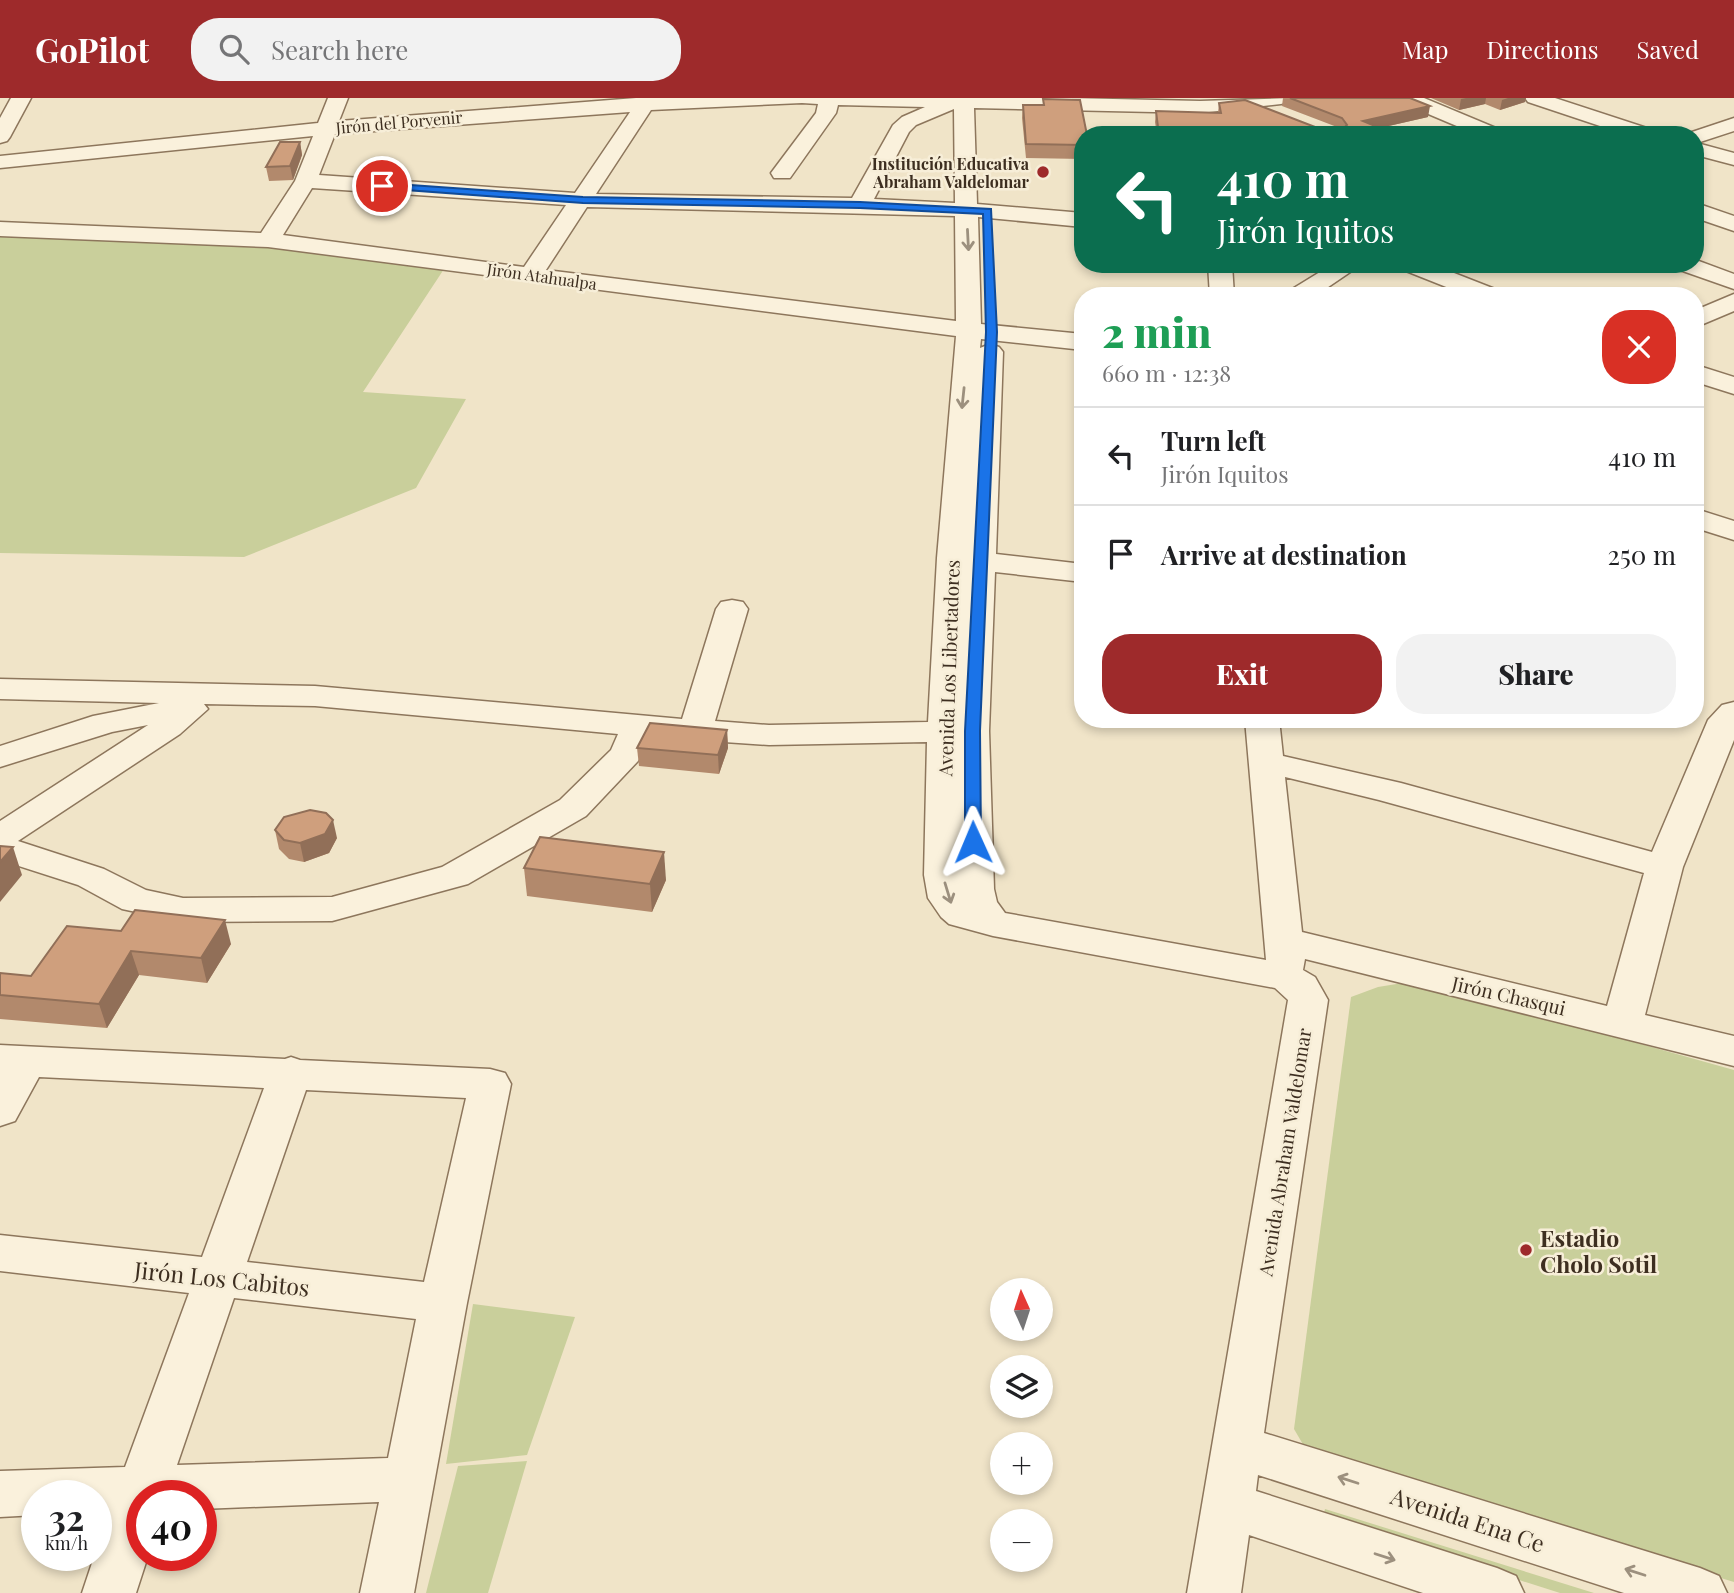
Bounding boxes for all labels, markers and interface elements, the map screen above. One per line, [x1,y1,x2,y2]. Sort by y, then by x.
search box [191,18,681,81]
text: GoPilot [35,27,149,71]
icon: search [215,30,253,68]
text: Search here [271,32,408,67]
text: Map [1402,33,1448,65]
text: Directions [1486,33,1599,65]
text: Saved [1637,33,1699,65]
street label: Jirón del Porvenir [334,106,463,138]
text: 410 m [1217,145,1349,210]
place label: Institución Educativa Abraham Valdelomar [872,153,1030,192]
icon: left [1102,154,1193,245]
pin [352,156,412,216]
marker: Institución Educativa Abraham Valdelomar [1035,164,1051,180]
icon: arrive [363,167,401,205]
text: Jirón Iquitos [1217,208,1394,251]
one-way arrow [962,228,975,250]
street label: Jirón Atahualpa [485,258,598,294]
text: 2 min [1102,303,1211,359]
button: close [1602,310,1676,384]
text: 660 m · 12:38 [1102,357,1231,388]
one-way arrow [956,386,969,409]
text: Turn left [1161,423,1266,458]
icon: left [1102,437,1140,475]
text: 410 m [1608,439,1676,474]
text: Jirón Iquitos [1161,458,1288,489]
icon: arrive [1102,535,1140,573]
text: Arrive at destination [1161,537,1407,572]
text: 250 m [1608,537,1676,572]
street label: Avenida Los Libertadores [931,559,965,778]
button: Exit [1102,634,1382,714]
button: Share [1396,634,1676,714]
position arrow [936,805,1010,879]
one-way arrow [942,882,955,904]
street label: Jirón Chasqui [1449,969,1569,1021]
street label: Avenida Abraham Valdelomar [1251,1026,1317,1279]
place label: Estadio Cholo Sotil [1540,1222,1657,1279]
marker: Estadio Cholo Sotil [1518,1242,1534,1258]
street label: Jirón Los Cabitos [132,1253,311,1303]
north arrow [990,1278,1054,1340]
map controls [990,1278,1053,1572]
button: layers [990,1355,1053,1418]
button: + [990,1432,1053,1495]
one-way arrow [1338,1473,1360,1485]
street label: Avenida Ena Ce [1386,1479,1549,1558]
speed limit sign: 40 [126,1480,217,1571]
text: 32 [49,1493,84,1540]
button: − [990,1509,1053,1572]
text: km/h [45,1531,88,1555]
one-way arrow [1374,1551,1396,1564]
one-way arrow [1624,1565,1646,1578]

